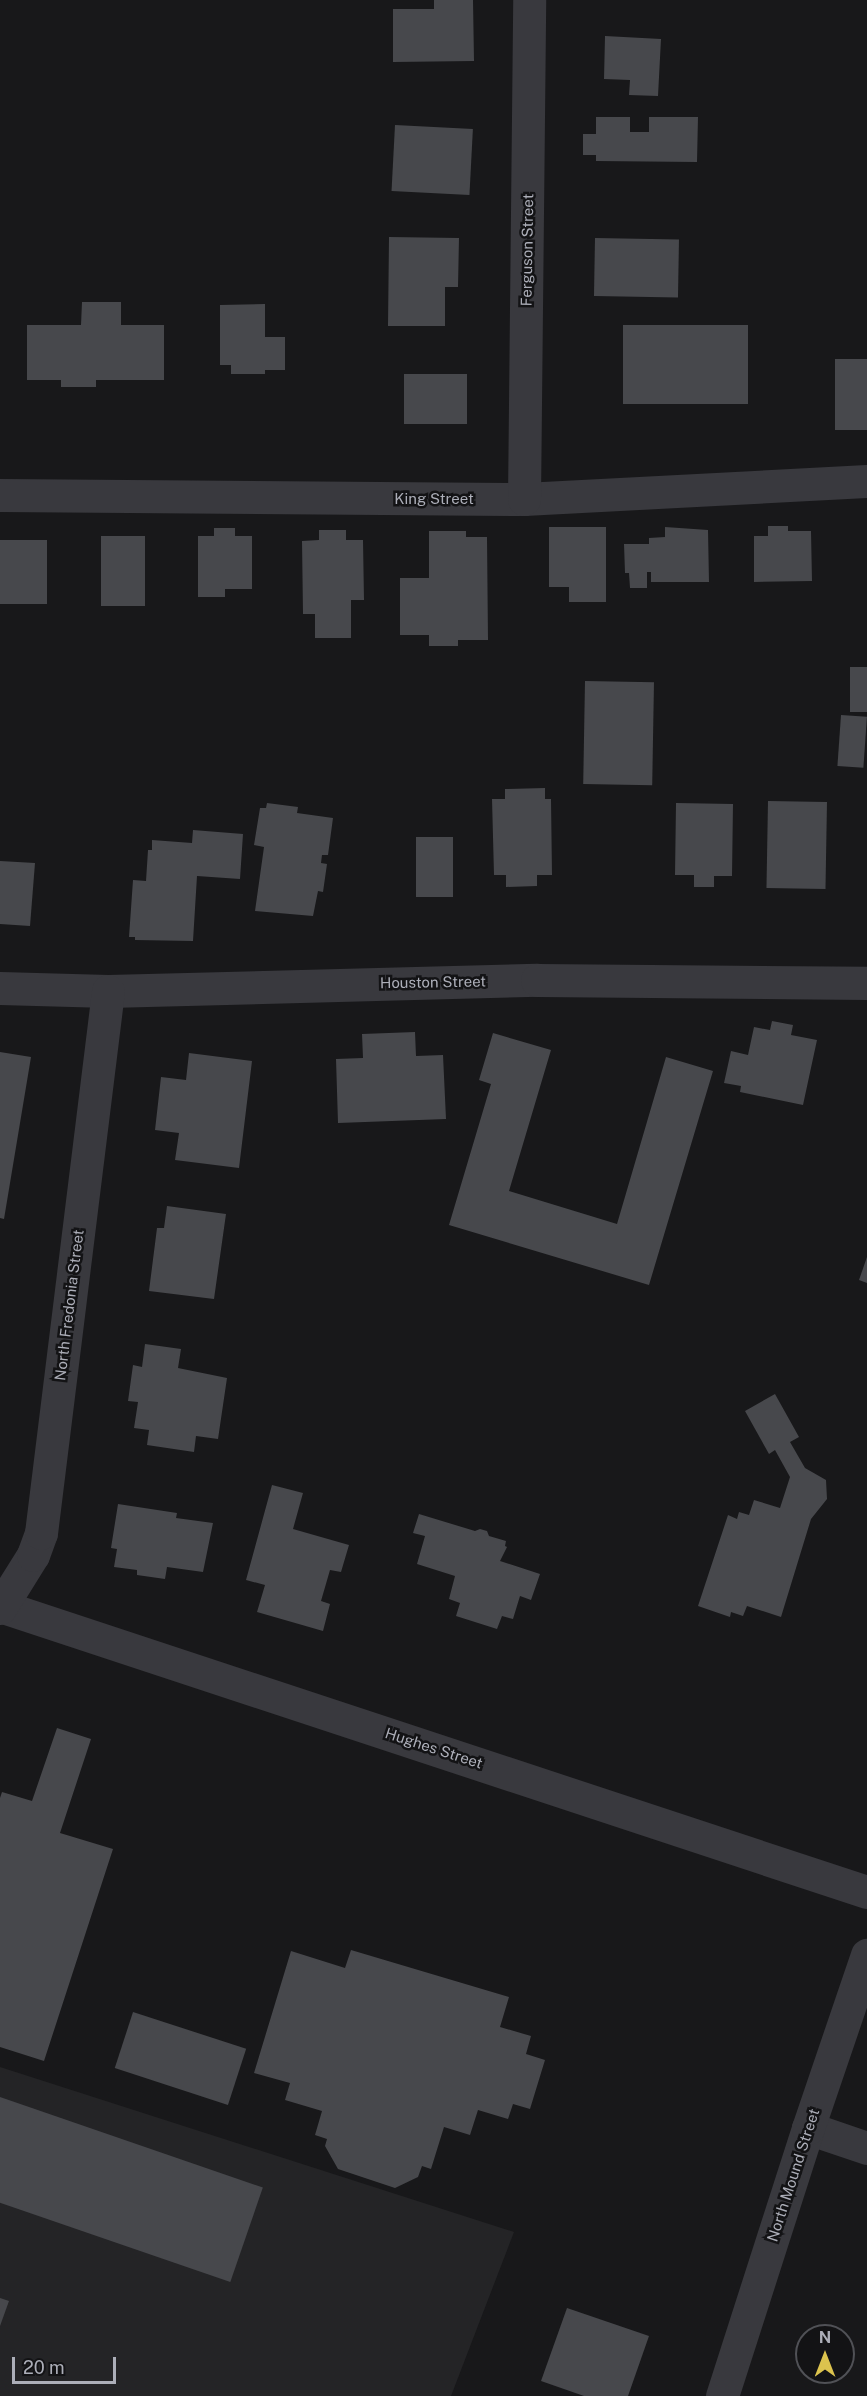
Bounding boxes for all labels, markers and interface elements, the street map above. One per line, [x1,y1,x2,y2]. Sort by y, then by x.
street label: Ferguson Street [517,193,537,307]
street label: King Street [394,490,474,508]
street label: Houston Street [380,972,486,992]
street label: North Fredonia Street [51,1228,87,1382]
street label: Hughes Street [383,1724,485,1772]
street label: North Mound Street [763,2106,823,2244]
north arrow [795,2324,855,2384]
text: N [819,2328,831,2347]
scale bar [15,2345,118,2383]
text: 20 m [23,2357,65,2378]

